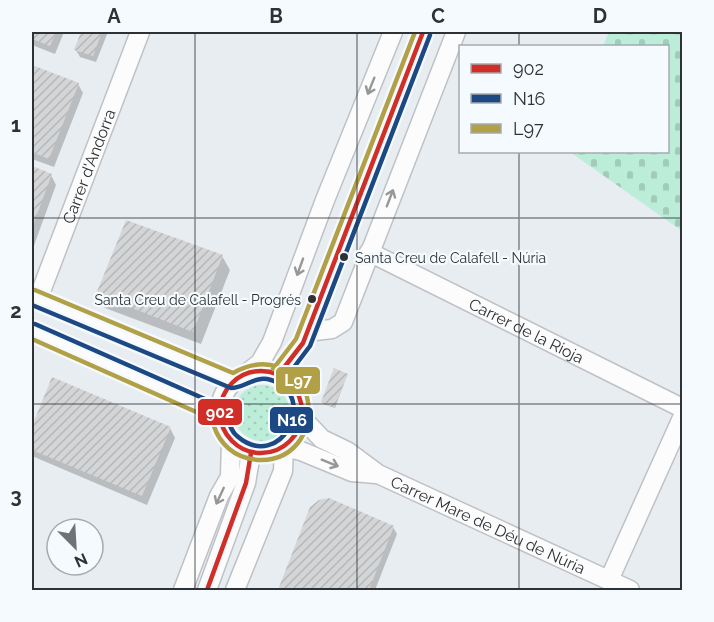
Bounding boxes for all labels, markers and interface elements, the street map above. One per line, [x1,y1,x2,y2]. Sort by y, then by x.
text: A [107,4,121,28]
text: B [269,4,283,28]
text: C [431,4,445,28]
text: D [593,4,607,28]
legend [459,45,669,153]
text: 902 [513,58,544,79]
one-way arrow [365,76,376,94]
text: N16 [513,88,546,109]
street label: Carrer d'Andorra [59,107,120,226]
text: 1 [11,113,21,137]
text: L97 [513,118,544,139]
one-way arrow [385,189,396,208]
place label: Santa Creu de Calafell - Núria [355,250,546,266]
marker: Santa Creu de Calafell - Núria [338,251,350,263]
one-way arrow [294,257,305,276]
place label: Santa Creu de Calafell - Progrés [94,292,301,308]
marker: Santa Creu de Calafell - Progrés [306,293,318,305]
street label: Carrer de la Rioja [466,294,587,368]
text: 2 [10,299,22,323]
line badge: L97 [275,366,321,395]
text: L97 [284,371,312,390]
line badge: 902 [197,398,243,426]
text: 902 [206,403,234,422]
line badge: N16 [269,406,314,434]
text: N16 [277,411,307,430]
one-way arrow [321,458,339,469]
street label: Carrer Mare de Déu de Núria [388,472,588,578]
text: 3 [10,484,22,508]
one-way arrow [214,487,226,505]
north arrow [45,517,105,577]
text: N [71,549,90,571]

